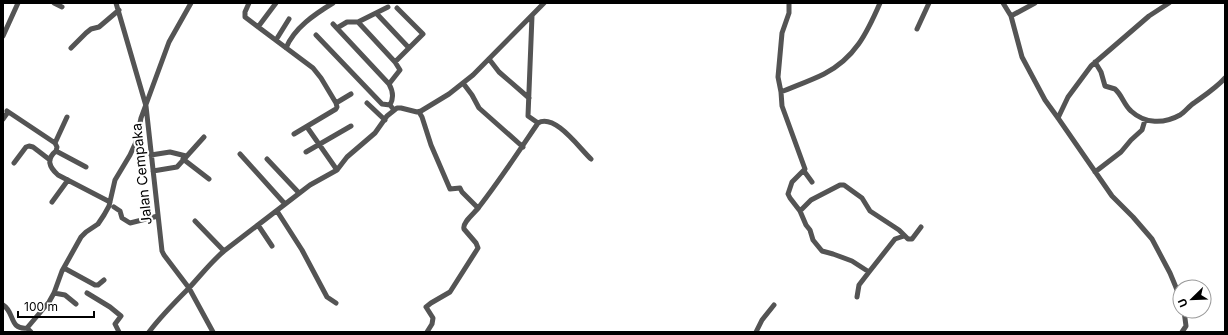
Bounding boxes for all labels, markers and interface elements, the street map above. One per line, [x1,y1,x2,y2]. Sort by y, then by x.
street label: Jalan Cempaka [127,122,155,226]
north arrow [1172,279,1212,319]
scale bar [18,293,94,319]
text: U [1175,296,1191,309]
text: 100 m [24,299,58,314]

